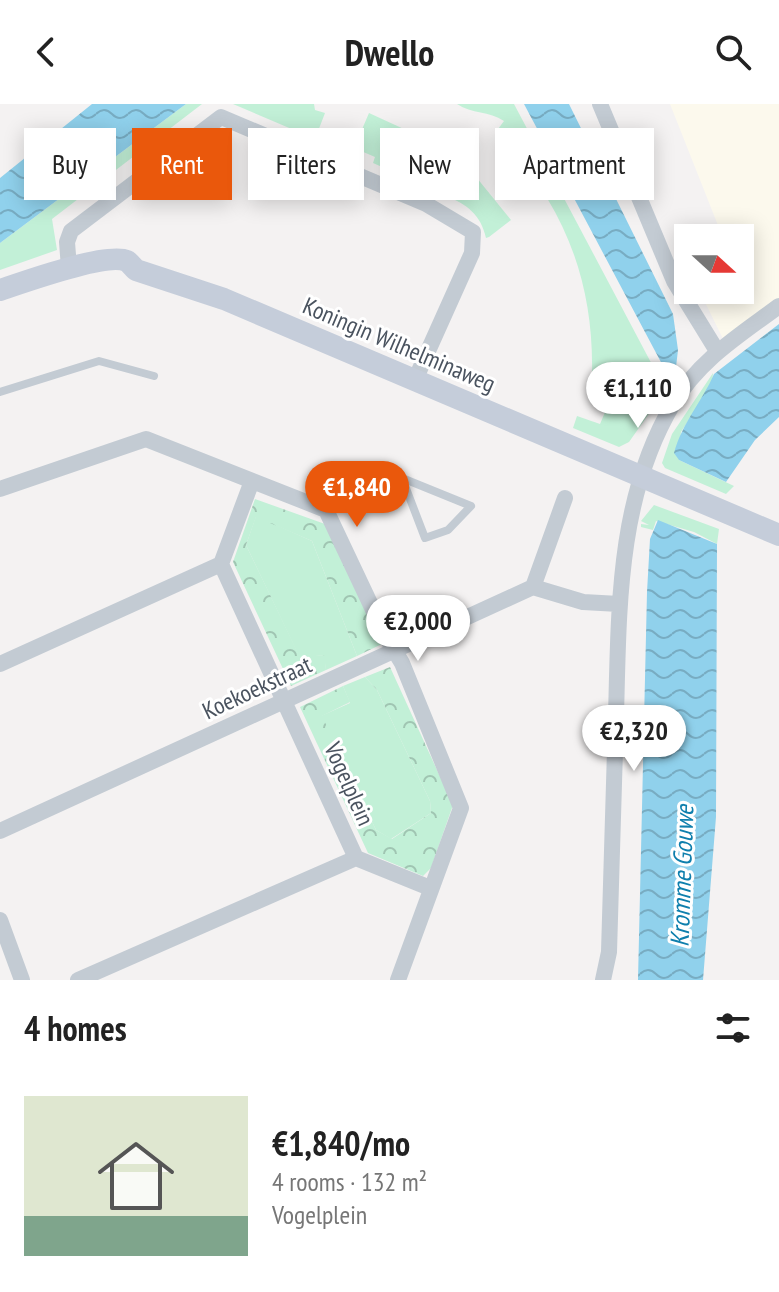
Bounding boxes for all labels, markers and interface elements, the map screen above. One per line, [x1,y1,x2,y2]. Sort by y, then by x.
text: Dwello [345,29,434,76]
icon: back [24,30,68,74]
icon: search [711,30,755,74]
chip: Buy [24,128,116,200]
chip: Rent [132,128,232,200]
chip: Filters [248,128,364,200]
chip: New [380,128,479,200]
chip: Apartment [495,128,654,200]
north arrow [674,224,754,304]
map controls [674,224,754,304]
street label: Koningin Wilhelminaweg [298,290,500,399]
pin: €1,110 [573,362,703,430]
text: €1,110 [604,371,672,404]
pin: €1,840 [292,461,422,529]
text: €1,840 [323,470,391,503]
pin: €2,000 [353,595,483,663]
text: €2,000 [384,604,452,637]
street label: Koekoekstraat [197,649,317,726]
pin: €2,320 [569,705,699,773]
text: €2,320 [600,714,668,747]
street label: Vogelplein [317,736,381,830]
water label: Kromme Gouwe [663,802,701,947]
text: 4 homes [24,1006,127,1050]
icon: filters [711,1006,755,1050]
text: €1,840/mo [272,1121,410,1165]
icon: home [88,1128,184,1224]
text: 4 rooms · 132 m² [272,1165,427,1198]
text: Vogelplein [272,1198,367,1231]

